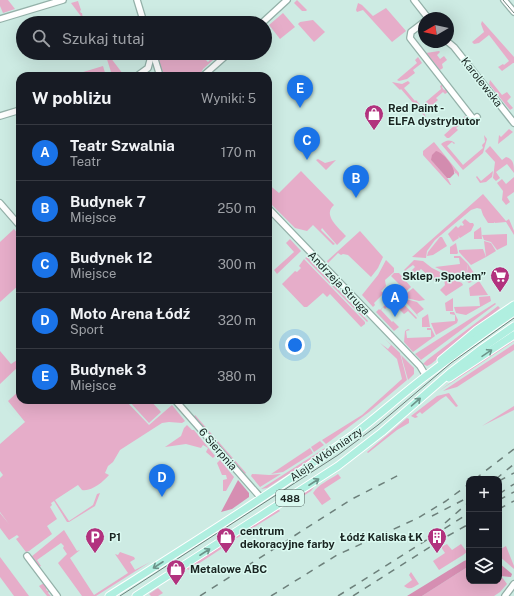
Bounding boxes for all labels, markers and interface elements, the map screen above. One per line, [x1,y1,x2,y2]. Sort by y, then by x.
north arrow [418,12,454,48]
search box [16,16,272,60]
icon: search [30,27,52,49]
text: Szukaj tutaj [62,30,145,47]
street label: Karolewska [459,55,505,109]
pin: E [287,75,313,108]
text: W pobliżu [32,88,111,108]
text: Wyniki: 5 [201,91,256,106]
place label: Red Paint - ELFA dystrybutor [388,102,481,127]
shop icon: Red Paint - ELFA dystrybutor [363,103,385,131]
pin: C [294,127,320,160]
text: Teatr Szwalnia [70,137,175,154]
text: A [40,145,50,160]
text: 170 m [221,145,256,160]
text: Teatr [70,154,101,169]
pin: B [343,165,369,198]
text: Budynek 7 [70,193,146,210]
text: B [41,201,49,216]
text: 250 m [218,201,256,216]
text: Miejsce [70,210,116,225]
text: Budynek 12 [70,249,152,266]
street label: Andrzeja Struga [306,249,372,317]
text: C [40,257,50,272]
text: 300 m [218,257,256,272]
supermarket icon: Sklep „Społem” [489,265,511,293]
text: Miejsce [70,266,116,281]
place label: Sklep „Społem” [402,270,486,282]
pin: A [382,284,408,317]
text: Moto Arena Łódź [70,305,190,322]
text: D [40,313,50,328]
text: 320 m [218,313,256,328]
text: Sport [70,322,104,337]
your location [285,335,305,355]
one-way arrow [481,349,492,357]
text: Budynek 3 [70,361,146,378]
text: E [41,369,49,384]
text: 380 m [217,369,256,384]
text: Miejsce [70,378,116,393]
one-way arrow [411,398,422,407]
street label: Aleja Włókniarzy [288,424,365,483]
street label: 6 Sierpnia [196,425,240,473]
pin: D [149,464,175,497]
map controls [466,476,502,584]
button: + [466,476,502,512]
one-way arrow [308,478,319,486]
road number: 488 [276,490,304,506]
button: − [466,512,502,548]
place label: centrum dekoracyjne farby [240,525,335,550]
parking icon: P1 [84,526,106,554]
shop icon: centrum dekoracyjne farby [215,526,237,554]
building icon: Łódź Kaliska ŁK [426,526,448,554]
place label: P1 [109,531,121,543]
place label: Łódź Kaliska ŁK [340,531,423,543]
one-way arrow [199,548,210,557]
button: layers [466,548,502,584]
shop icon: Metalowe ABC [165,558,187,586]
one-way arrow [152,561,164,569]
place label: Metalowe ABC [190,563,267,575]

